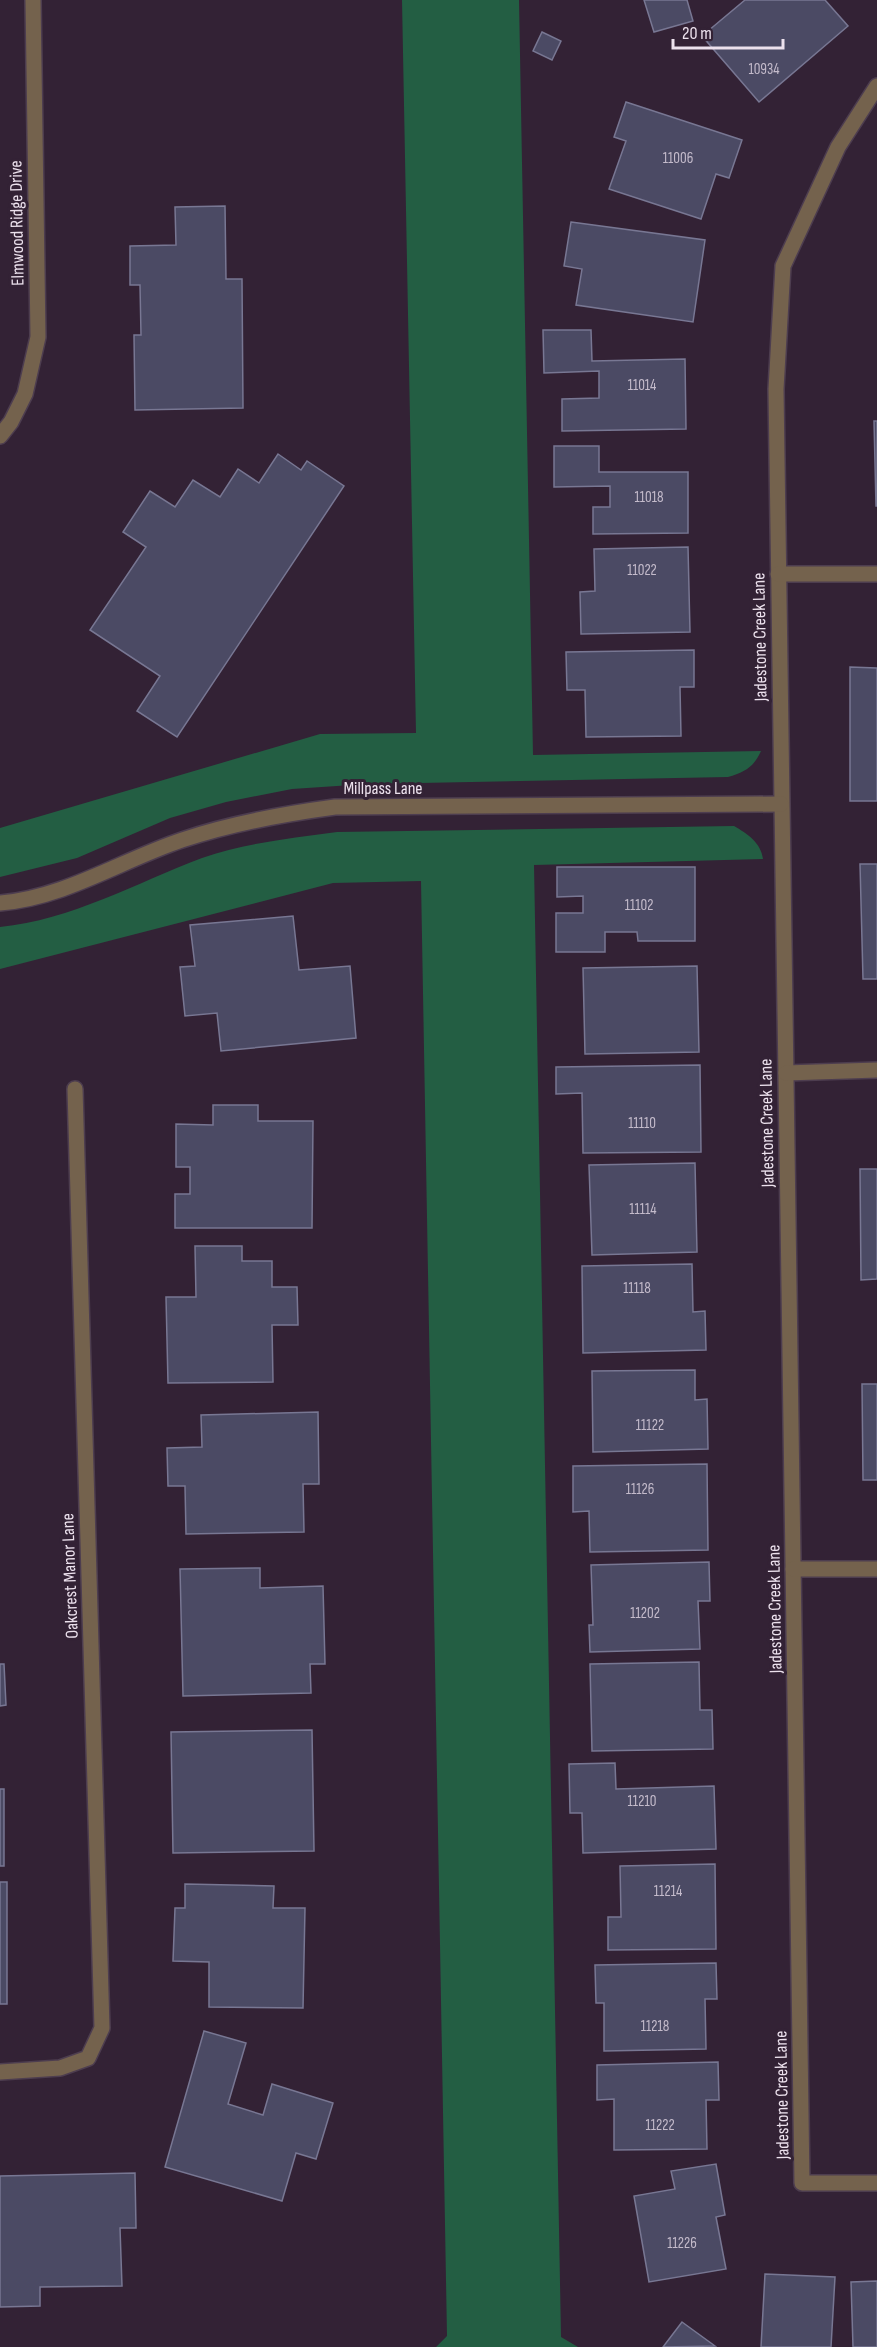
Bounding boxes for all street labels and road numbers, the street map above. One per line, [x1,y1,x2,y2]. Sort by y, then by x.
street label: Elmwood Ridge Drive [5,160,29,286]
street label: Jadestone Creek Lane [748,572,772,703]
street label: Millpass Lane [343,778,423,799]
street label: Jadestone Creek Lane [755,1058,779,1189]
street label: Oakcrest Manor Lane [57,1513,83,1639]
street label: Jadestone Creek Lane [763,1544,787,1675]
street label: Jadestone Creek Lane [770,2030,794,2161]

